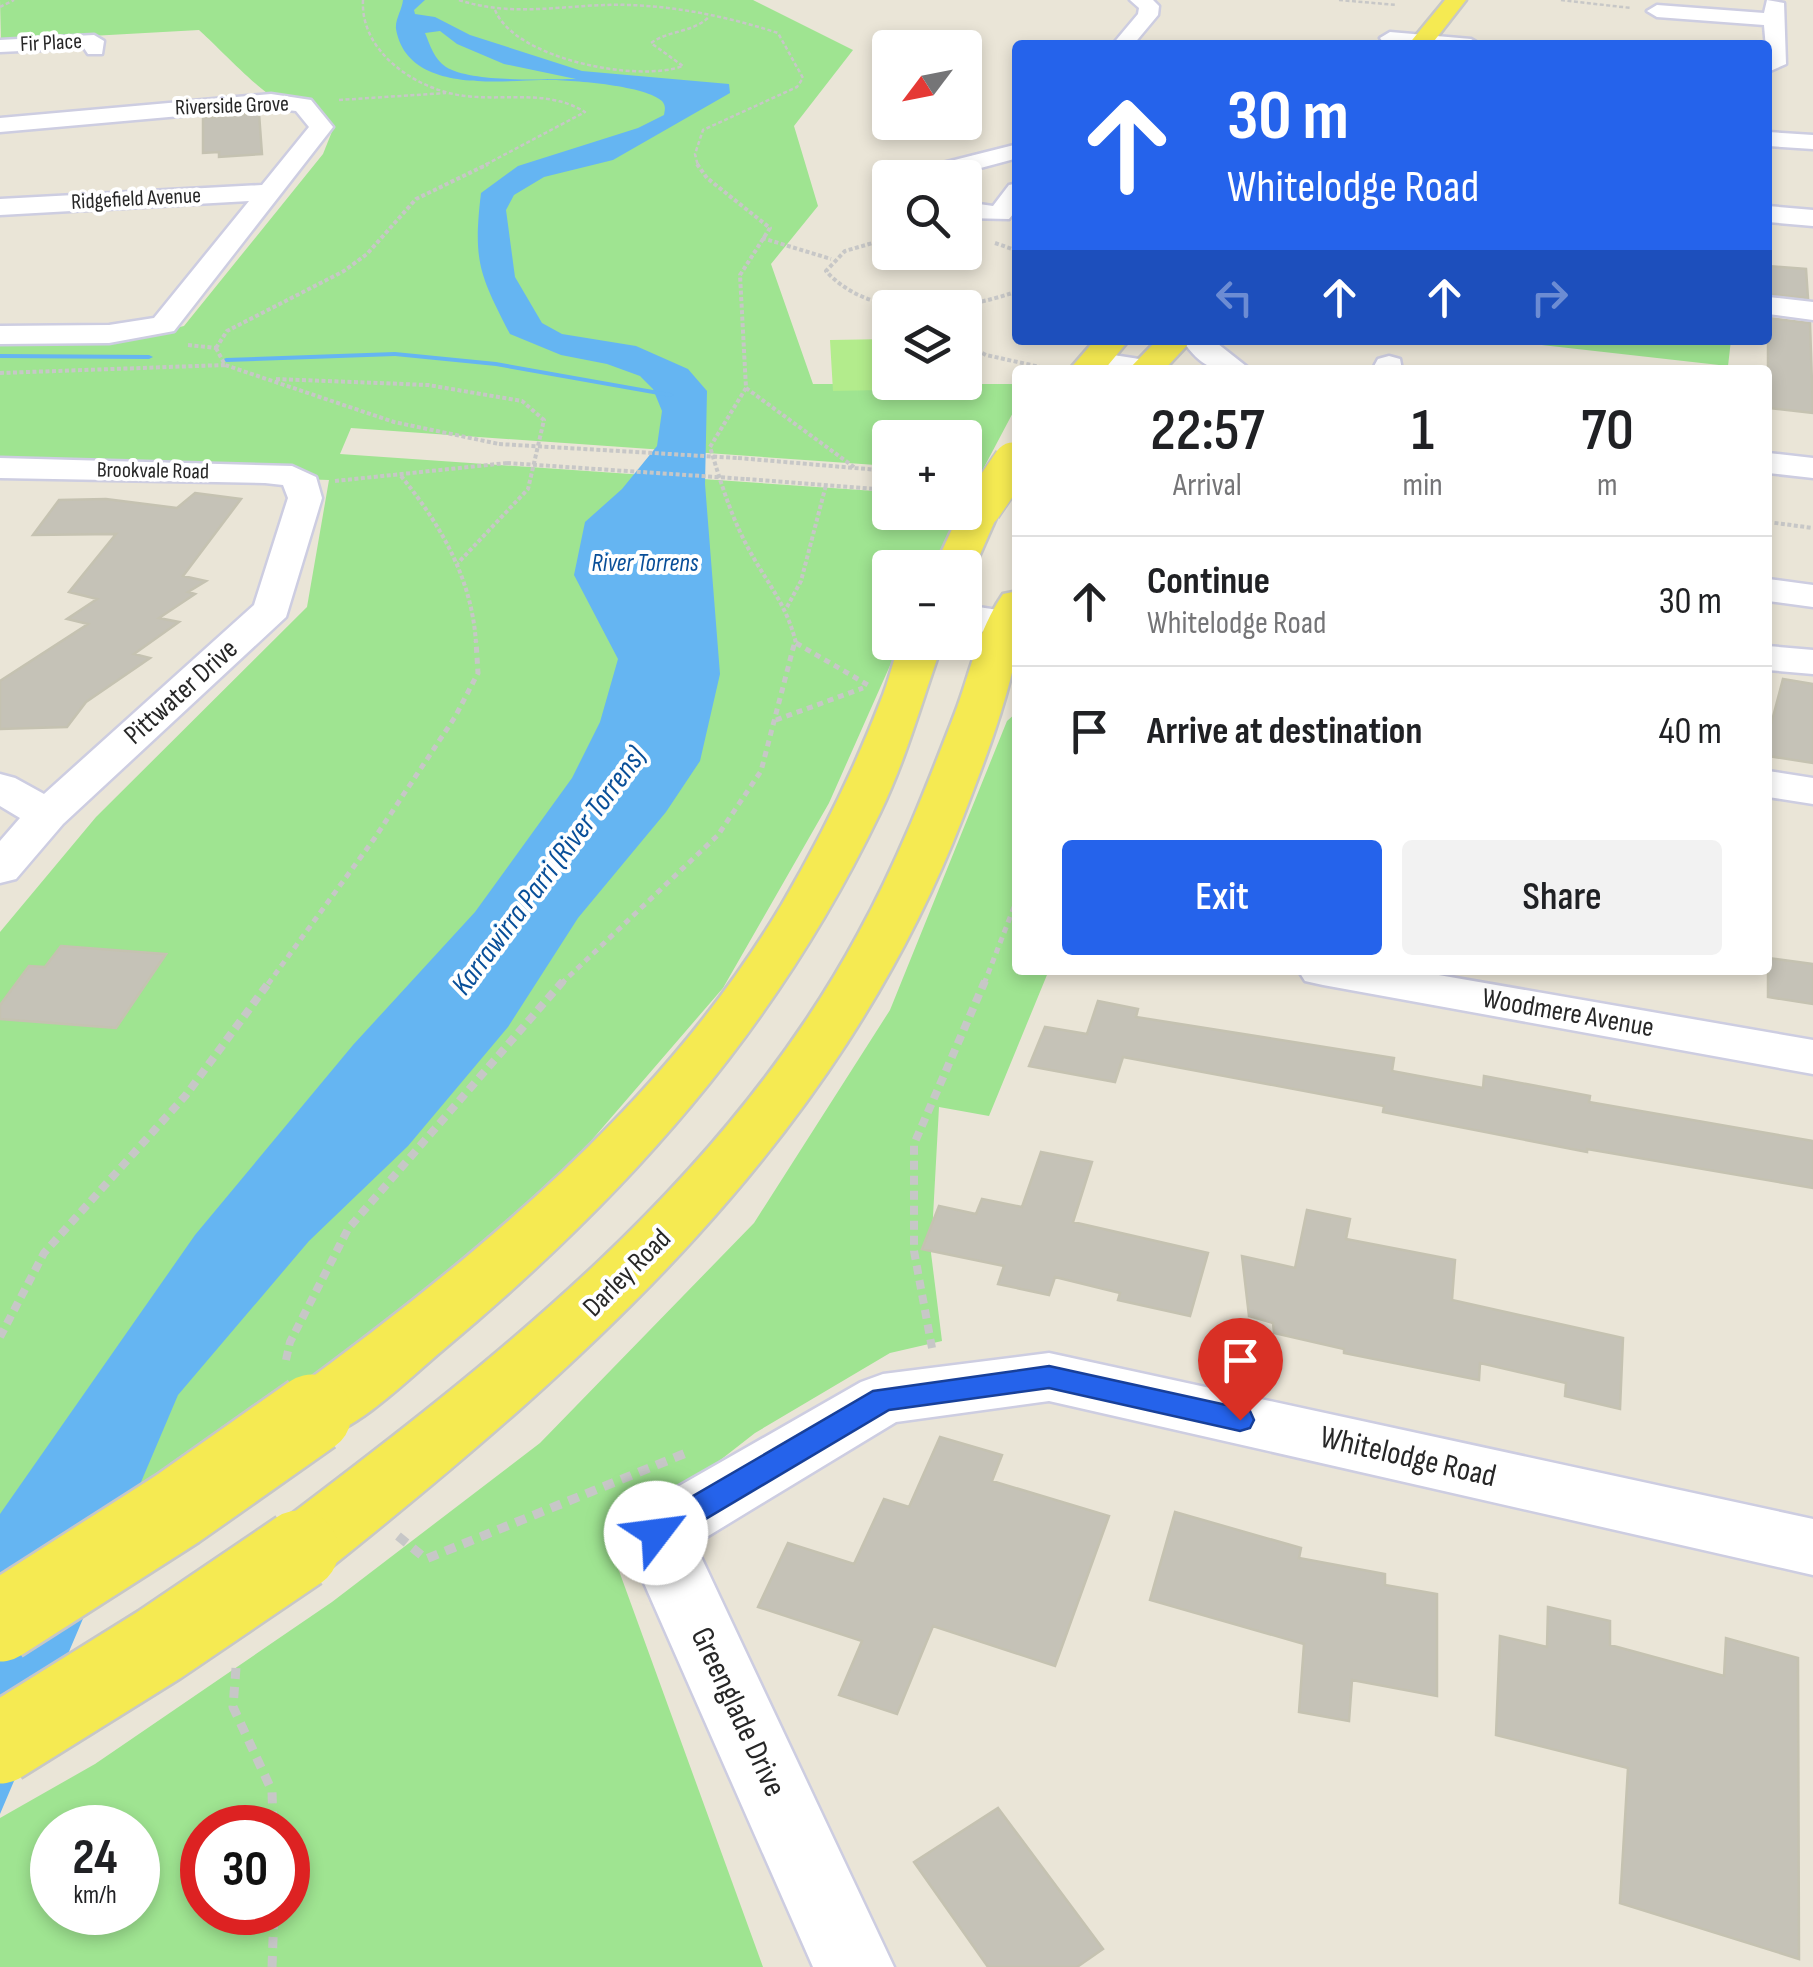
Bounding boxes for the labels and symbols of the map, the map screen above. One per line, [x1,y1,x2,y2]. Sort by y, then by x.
street label: Fir Place [19,28,83,58]
north arrow [872,30,982,140]
street label: Riverside Grove [175,91,289,121]
street label: Ridgefield Avenue [70,182,202,216]
street label: Brookvale Road [97,457,209,485]
water label: River Torrens [592,548,699,579]
street label: Pittwater Drive [117,633,245,751]
water label: Karrawirra Parri (River Torrens) [444,739,654,1002]
street label: Woodmere Avenue [1480,982,1656,1044]
street label: Darley Road [576,1222,678,1324]
pin [1198,1318,1283,1421]
street label: Whitelodge Road [1316,1418,1500,1496]
position arrow [604,1481,708,1585]
street label: Greenglade Drive [682,1621,794,1803]
speed limit sign: 30 [180,1805,310,1935]

